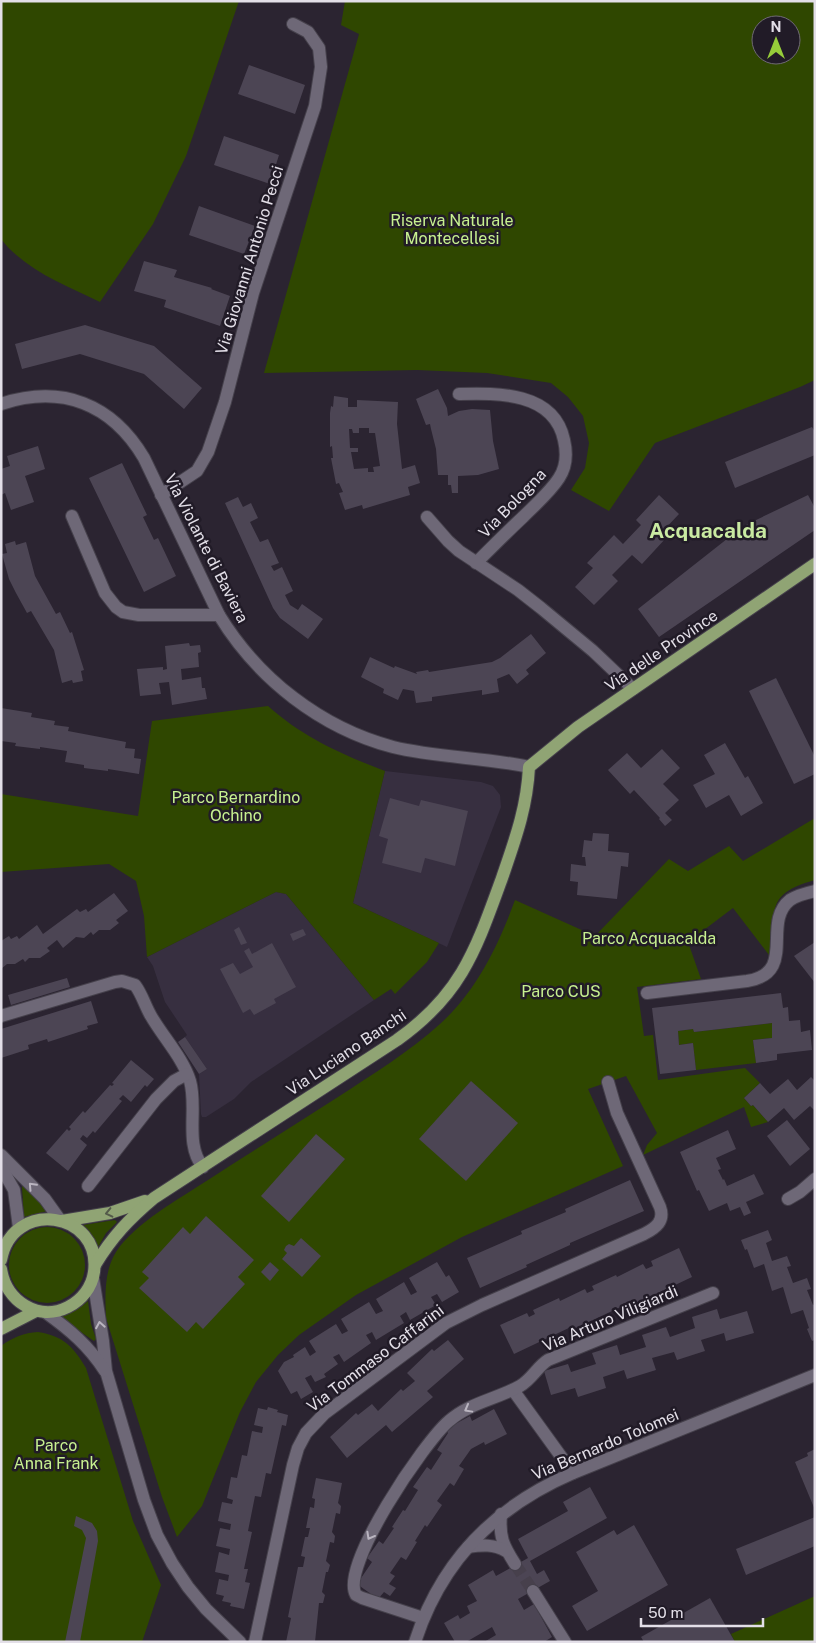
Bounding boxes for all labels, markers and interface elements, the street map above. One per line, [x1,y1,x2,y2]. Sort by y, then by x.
north arrow [751,15,801,65]
text: N [771,19,781,35]
street label: Via Giovanni Antonio Pecci [212,163,287,357]
park label: Riserva Naturale Montecellesi [390,211,514,248]
street label: Via Bologna [475,465,550,542]
street label: Via Violante di Baviera [161,471,252,626]
district label: Acquacalda [649,518,767,543]
street label: Via delle Province [601,606,721,695]
park label: Parco Bernardino Ochino [172,788,300,825]
park label: Parco Acquacalda [582,929,716,948]
park label: Parco CUS [521,982,601,1001]
street label: Via Luciano Banchi [283,1005,410,1099]
one-way arrow [29,1182,38,1191]
one-way arrow [105,1207,114,1218]
street label: Via Arturo Viligiardi [540,1281,681,1356]
street label: Via Tommaso Caffarini [303,1301,447,1416]
one-way arrow [96,1320,106,1329]
one-way arrow [464,1403,473,1413]
street label: Via Bernardo Tolomei [529,1405,682,1484]
park label: Parco Anna Frank [13,1436,99,1473]
one-way arrow [366,1530,376,1539]
scale bar [641,1596,764,1628]
text: 50 m [648,1604,683,1621]

